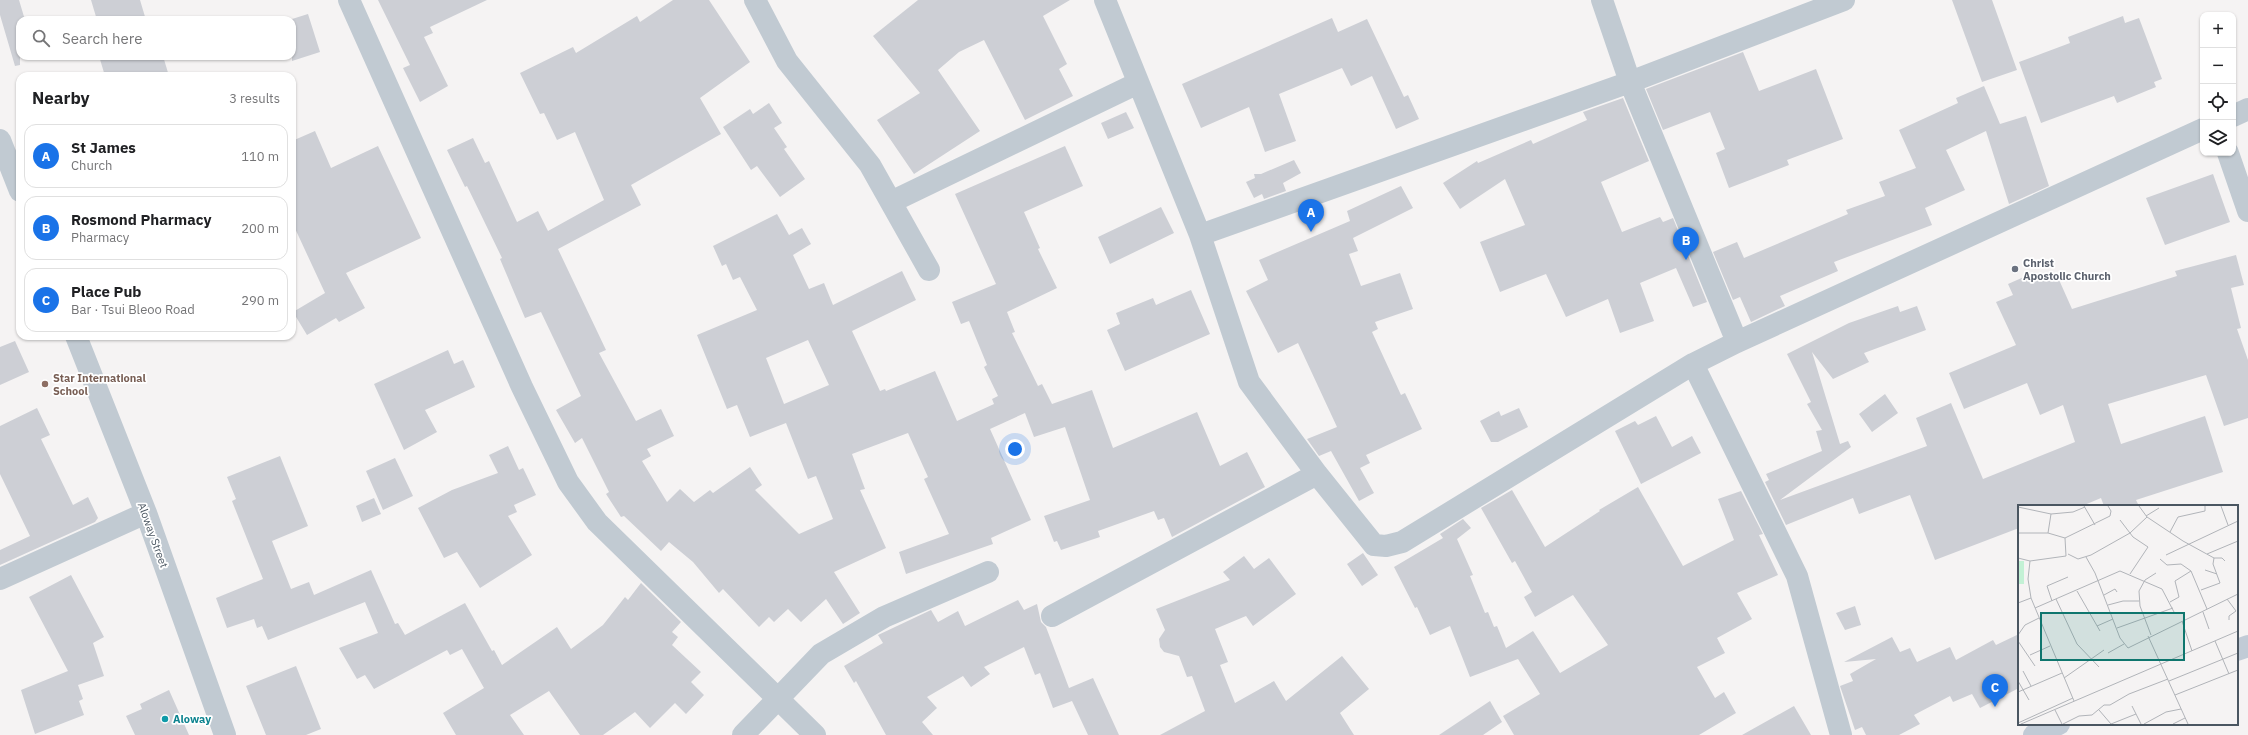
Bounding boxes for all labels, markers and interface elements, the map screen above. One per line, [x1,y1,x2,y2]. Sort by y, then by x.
map controls [2200,12,2236,156]
button: + [2200,12,2236,48]
search box [16,16,296,60]
icon: search [30,27,52,49]
text: Search here [62,29,142,48]
button: − [2200,48,2236,84]
button: locate [2200,84,2236,120]
text: Nearby [32,87,90,109]
text: 3 results [229,90,280,107]
button: layers [2200,120,2236,156]
text: St James [71,138,136,157]
text: A [42,148,50,165]
text: 110 m [241,148,279,165]
text: Church [71,157,112,174]
pin: A [1298,199,1324,232]
text: Rosmond Pharmacy [71,210,211,229]
text: B [42,220,50,237]
text: 200 m [241,220,279,237]
pin: B [1673,227,1699,260]
text: Pharmacy [71,229,129,246]
place label: Christ Apostolic Church [2023,256,2111,283]
marker: Christ Apostolic Church [2010,264,2020,274]
text: Place Pub [71,282,141,301]
text: C [42,292,50,309]
text: 290 m [241,292,279,309]
text: Bar · Tsui Bleoo Road [71,301,195,318]
place label: Star International School [53,371,147,398]
marker: Star International School [40,379,50,389]
your location [1005,439,1025,459]
street label: Aloway Street [135,500,171,570]
inset map [2018,505,2238,725]
pin: C [1982,674,2008,707]
place label: Aloway [173,712,211,726]
marker: Aloway [160,714,170,724]

